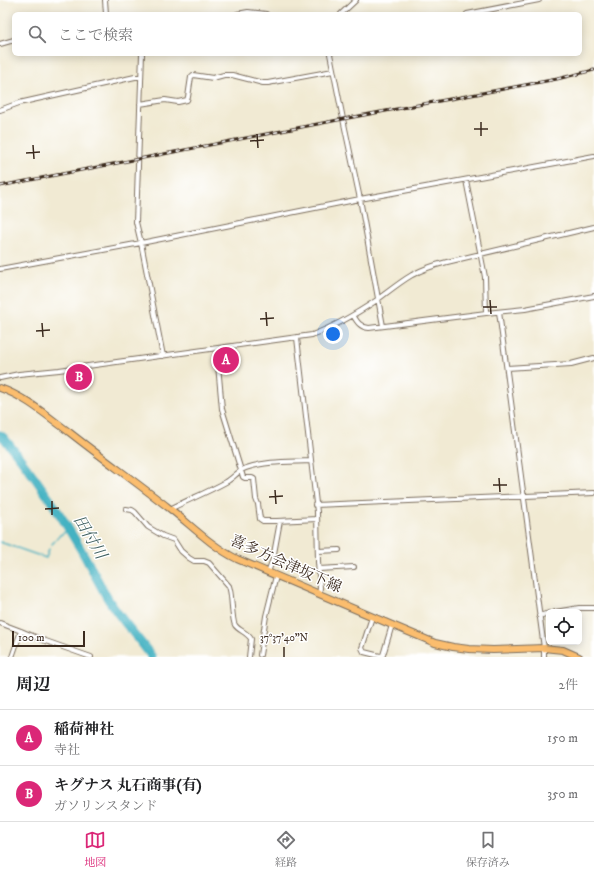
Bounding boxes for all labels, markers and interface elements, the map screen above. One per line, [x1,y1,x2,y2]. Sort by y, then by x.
search box [12,12,582,56]
icon: search [26,23,48,45]
text: ここで検索 [58,26,133,45]
your location [323,324,343,344]
pin: A [213,345,239,375]
pin: B [66,362,92,392]
water label: 田付川 [69,511,112,564]
street label: 喜多方会津坂下線 [227,531,345,597]
map controls [546,609,582,645]
button: locate [546,609,582,645]
scale bar [12,629,85,648]
text: 100 m [18,631,44,645]
text: 37°37'40"N [260,632,308,644]
text: 周辺 [16,674,50,696]
text: 2件 [559,677,578,693]
text: 稲荷神社 [54,720,114,739]
text: A [25,730,33,746]
text: 150 m [547,730,578,746]
text: 寺社 [54,742,80,758]
text: キグナス 丸石商事(有) [54,776,202,795]
text: B [25,786,33,802]
text: 350 m [547,786,578,802]
text: ガソリンスタンド [54,798,158,814]
tab: 地図 [84,829,106,870]
tab: 経路 [275,829,297,870]
tab: 保存済み [466,829,510,870]

